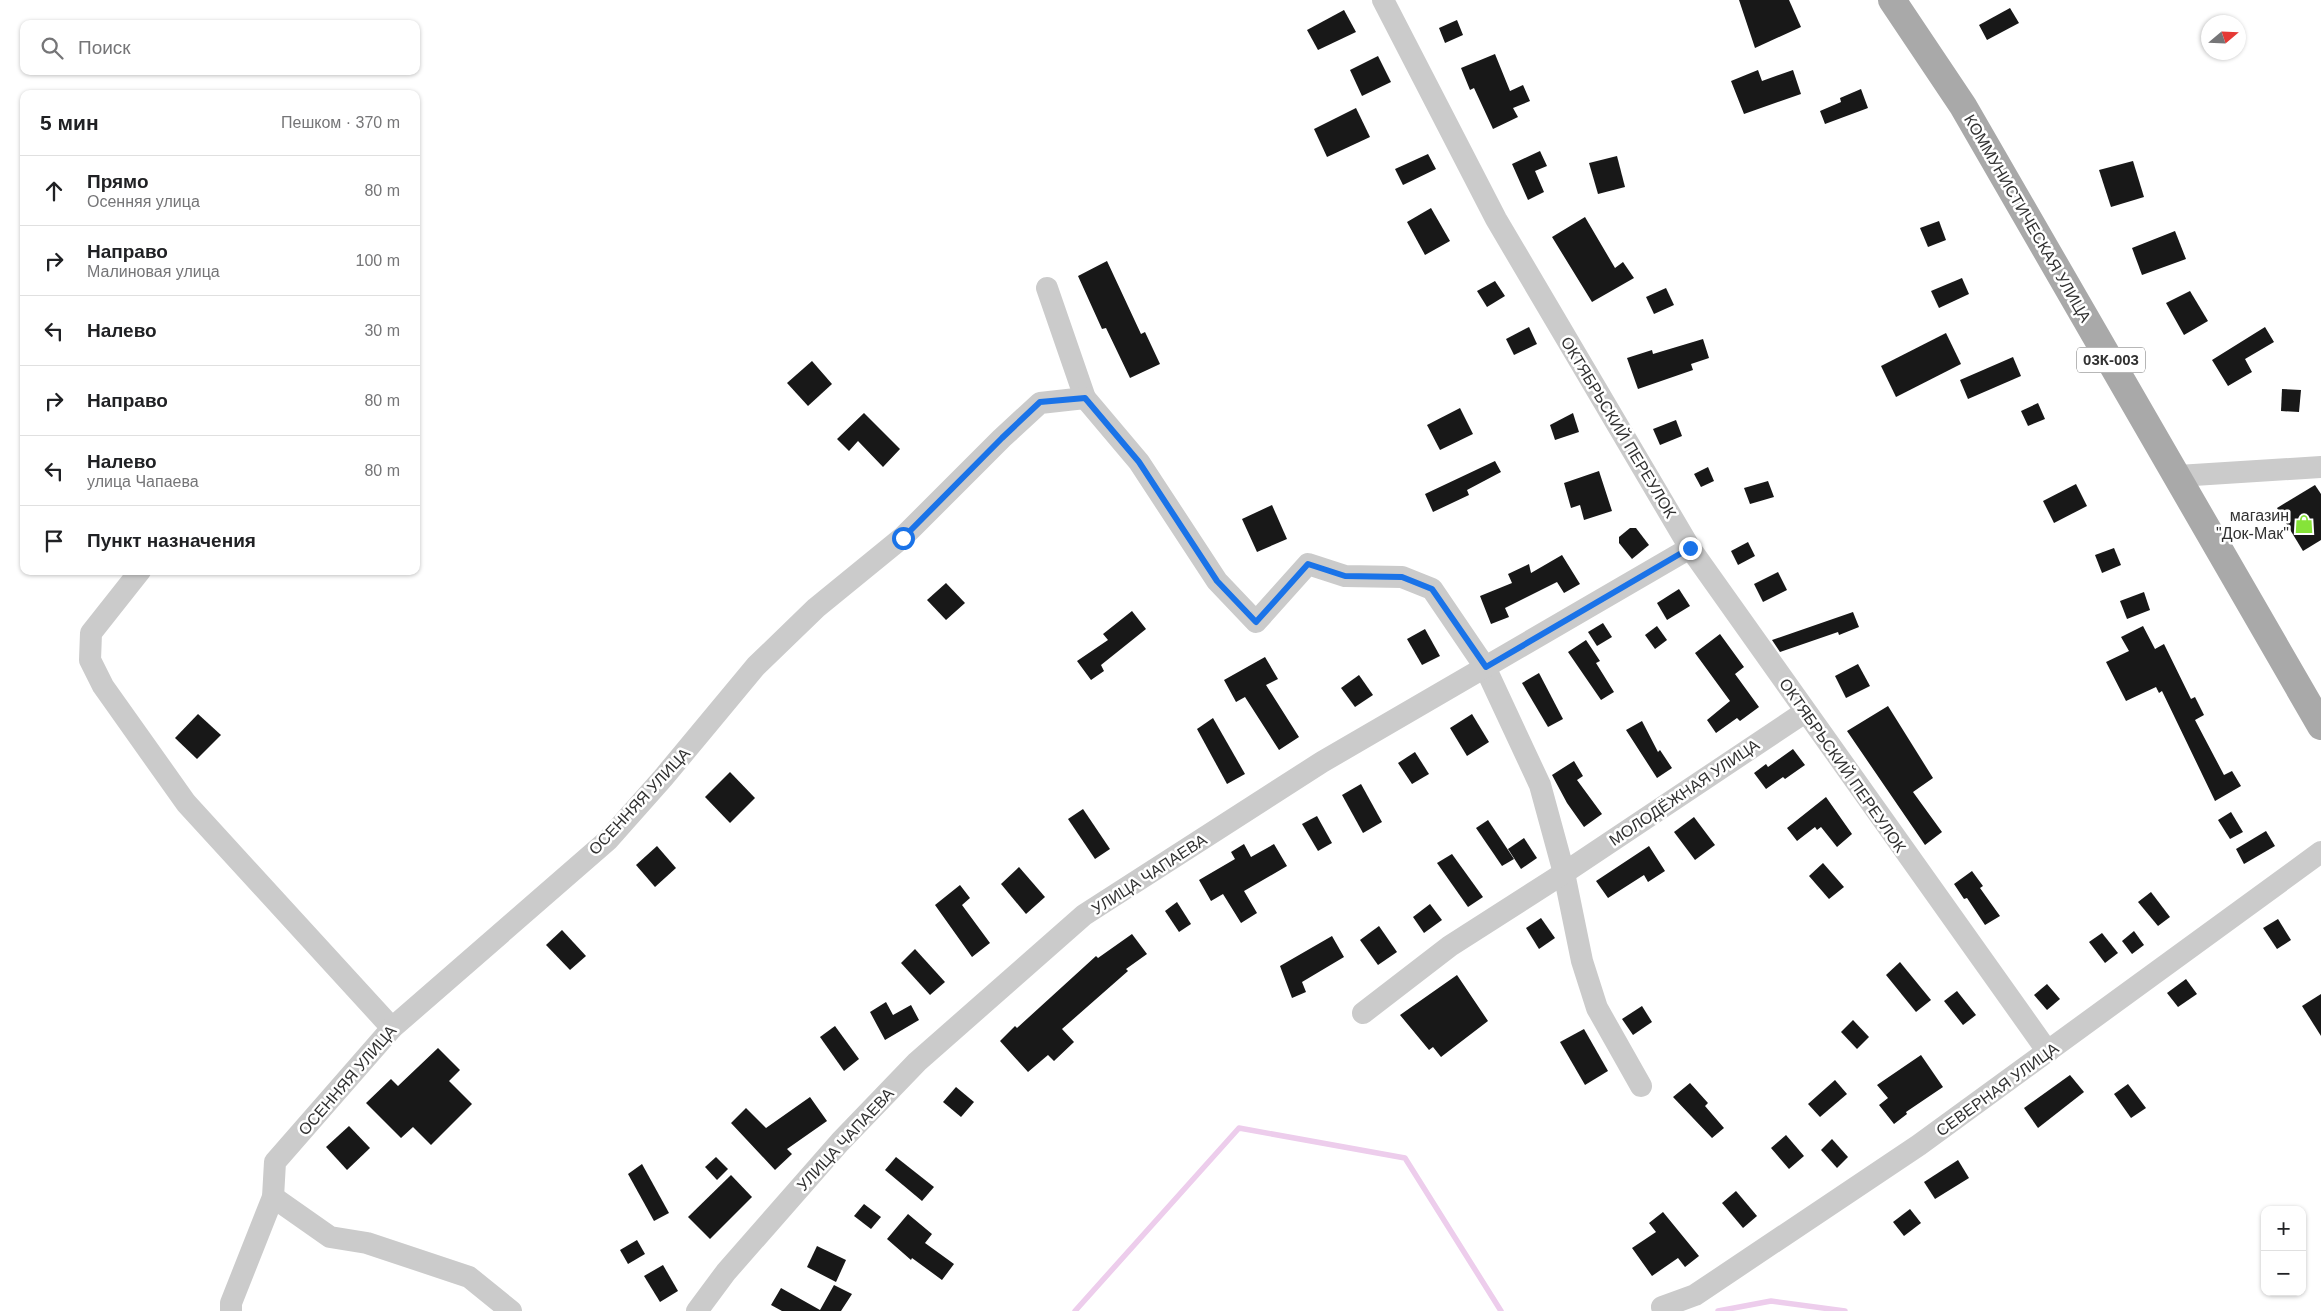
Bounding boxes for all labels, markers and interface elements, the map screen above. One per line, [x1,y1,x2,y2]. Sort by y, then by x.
north arrow [2201,15,2246,60]
search box [20,20,420,75]
icon: search [38,34,66,62]
text: Поиск [78,37,131,58]
text: 5 мин [40,111,99,134]
street label: КОММУНИСТИЧЕСКАЯ УЛИЦА [1961,111,2094,325]
text: Пешком · 370 m [281,114,400,131]
text: Прямо [87,171,149,192]
icon: ahead [40,177,68,205]
text: 80 m [364,182,400,199]
text: Осенняя улица [87,193,200,210]
text: Направо [87,241,168,262]
icon: right [40,247,68,275]
text: 100 m [356,252,400,269]
text: Малиновая улица [87,263,220,280]
icon: left [40,317,68,345]
text: Налево [87,320,157,341]
text: 30 m [364,322,400,339]
street label: ОКТЯБРЬСКИЙ ПЕРЕУЛОК [1558,333,1681,521]
road number: 03К-003 [2077,348,2145,372]
icon: right [40,387,68,415]
text: Направо [87,390,168,411]
text: 80 m [364,392,400,409]
text: Налево [87,451,157,472]
icon: left [40,457,68,485]
text: 80 m [364,462,400,479]
text: улица Чапаева [87,473,199,490]
place label: магазин "Док-Мак" [2216,507,2289,542]
shop icon: магазин "Док-Мак" [2293,513,2315,535]
icon: arrive [40,527,68,555]
route start [892,527,915,550]
text: Пункт назначения [87,530,256,551]
route end [1679,537,1702,560]
street label: ОКТЯБРЬСКИЙ ПЕРЕУЛОК [1776,675,1910,856]
street label: МОЛОДЁЖНАЯ УЛИЦА [1606,736,1763,849]
street label: ОСЕННЯЯ УЛИЦА [586,744,693,858]
street label: УЛИЦА ЧАПАЕВА [1089,831,1210,918]
street label: ОСЕННЯЯ УЛИЦА [295,1022,400,1139]
street label: СЕВЕРНАЯ УЛИЦА [1933,1039,2062,1139]
street label: УЛИЦА ЧАПАЕВА [794,1085,897,1194]
map controls [2261,1206,2306,1296]
button: + [2261,1206,2306,1251]
button: − [2261,1251,2306,1296]

